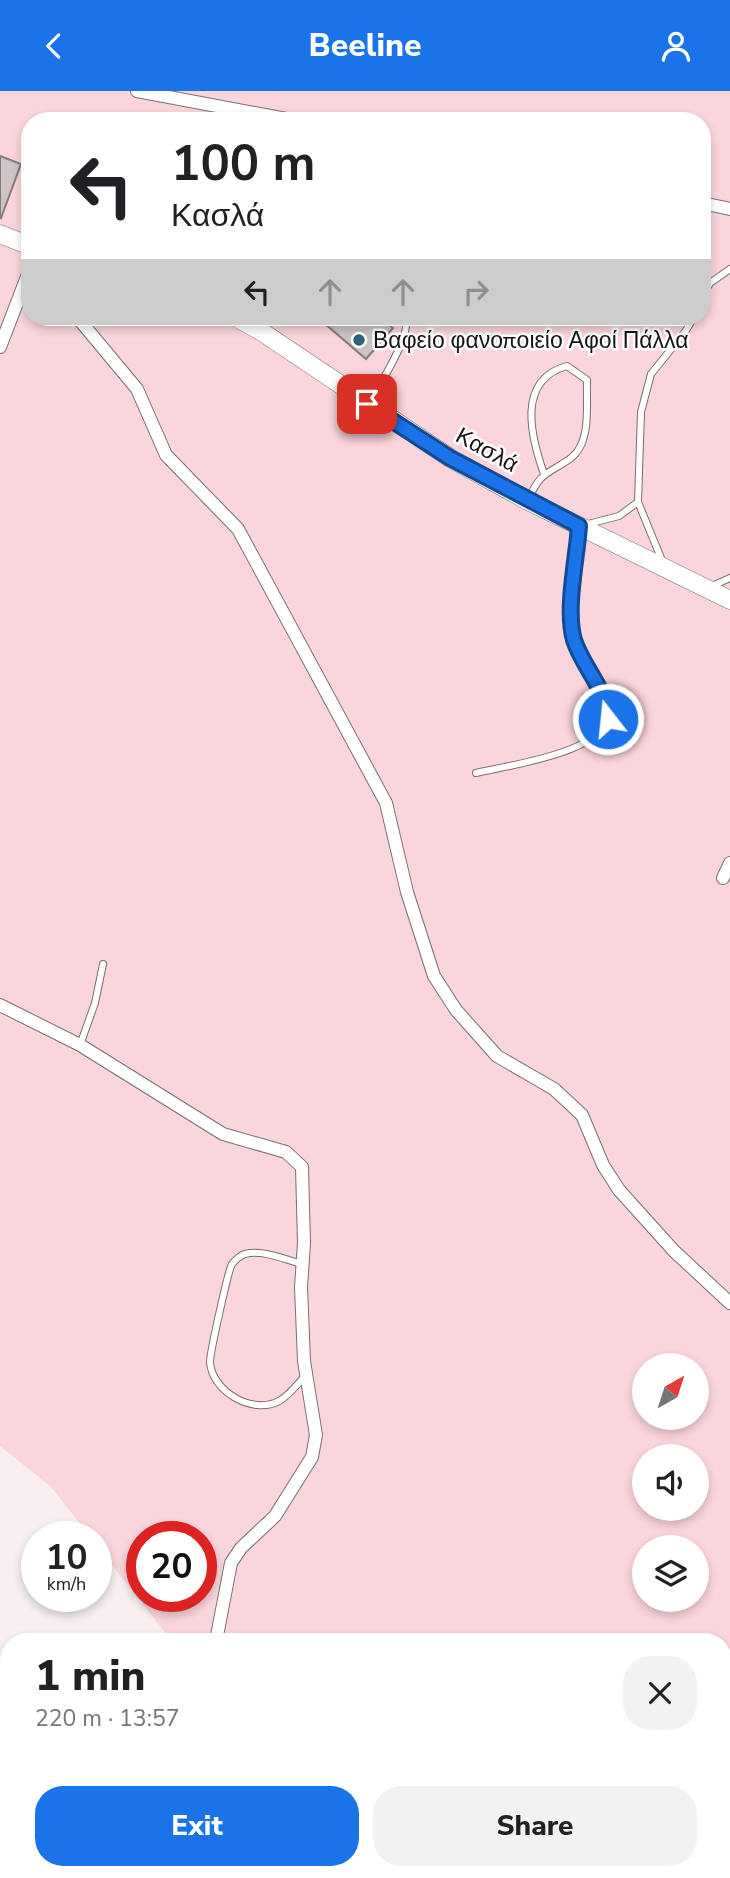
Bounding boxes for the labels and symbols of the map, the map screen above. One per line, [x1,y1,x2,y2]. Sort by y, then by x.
place label: Βαφείο φανοποιείο Αφοί Πάλλα [373,325,689,356]
marker: Βαφείο φανοποιείο Αφοί Πάλλα [351,332,367,348]
pin [337,374,397,434]
street label: Κασλά [450,420,524,480]
position arrow [571,682,645,756]
north arrow [632,1353,709,1430]
speed limit sign: 20 [126,1521,217,1612]

